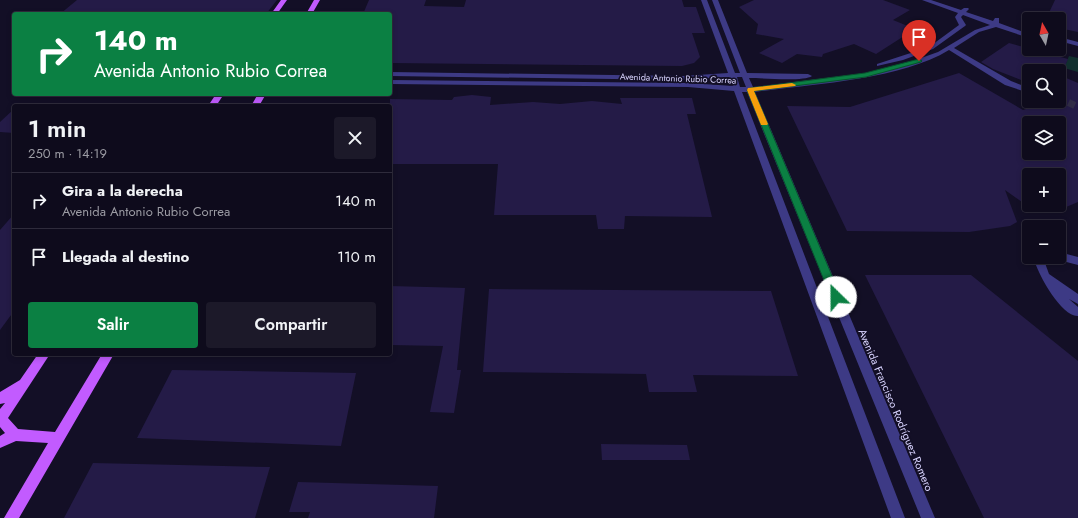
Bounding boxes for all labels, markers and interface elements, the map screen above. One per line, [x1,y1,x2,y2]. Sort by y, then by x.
north arrow [1022,12,1066,56]
map controls [1022,12,1066,264]
text: 140 m [94,20,178,61]
pin [902,20,936,61]
icon: arrive [908,26,930,48]
icon: right [28,28,80,80]
text: Avenida Antonio Rubio Correa [94,58,327,84]
button: search [1022,64,1066,108]
street label: Avenida Antonio Rubio Correa [620,69,736,87]
text: 1 min [28,111,86,146]
button: layers [1022,116,1066,160]
button: close [334,117,376,159]
text: 250 m · 14:19 [28,144,107,163]
button: + [1022,168,1066,212]
text: Gira a la derecha [62,180,183,202]
icon: right [28,190,50,212]
text: 140 m [335,190,376,212]
text: Avenida Antonio Rubio Correa [62,202,230,221]
button: − [1022,220,1066,264]
icon: arrive [28,246,50,268]
text: Llegada al destino [62,246,189,268]
text: 110 m [337,246,376,268]
position arrow [815,276,857,318]
button: Salir [28,302,198,348]
button: Compartir [206,302,376,348]
street label: Avenida Francisco Rodríguez Romero [854,326,938,494]

